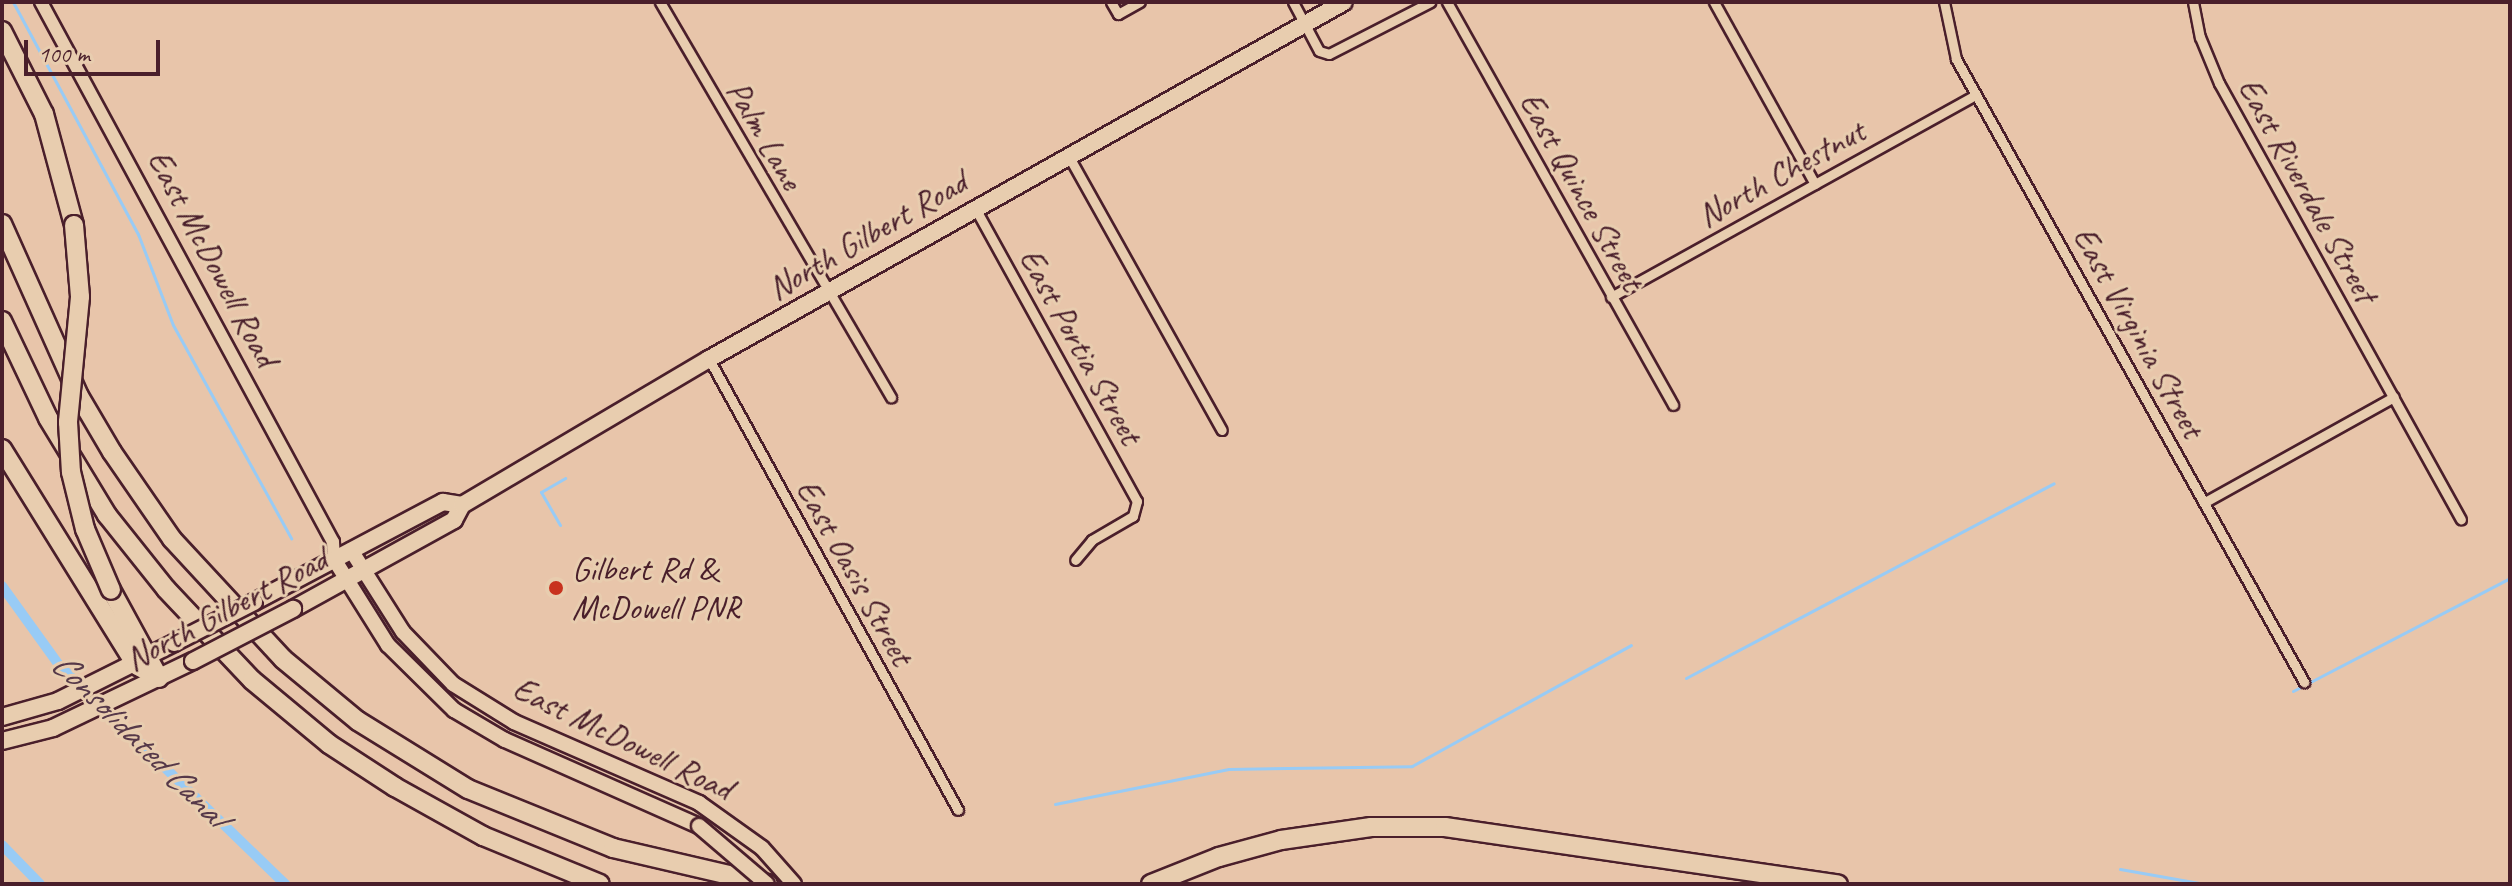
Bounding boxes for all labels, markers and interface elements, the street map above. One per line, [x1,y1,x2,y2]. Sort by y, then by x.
scale bar [28,24,164,74]
text: 100 m [38,39,90,69]
street label: East Riverdale Street [2230,71,2386,309]
street label: Palm Lane [717,73,813,197]
street label: East Quince Street [1511,85,1653,297]
street label: North Chestnut [1690,110,1872,236]
street label: East McDowell Road [139,144,287,372]
street label: North Gilbert Road [760,162,974,308]
street label: East Virginia Street [2064,219,2214,445]
street label: East Portia Street [1011,241,1151,451]
street label: East Oasis Street [787,471,923,673]
street label: North Gilbert Road [118,539,334,679]
place label: Gilbert Rd & McDowell PNR [572,548,741,628]
marker: Gilbert Rd & McDowell PNR [547,579,565,597]
water label: Consolidated Canal [43,643,235,835]
street label: East McDowell Road [507,668,739,808]

